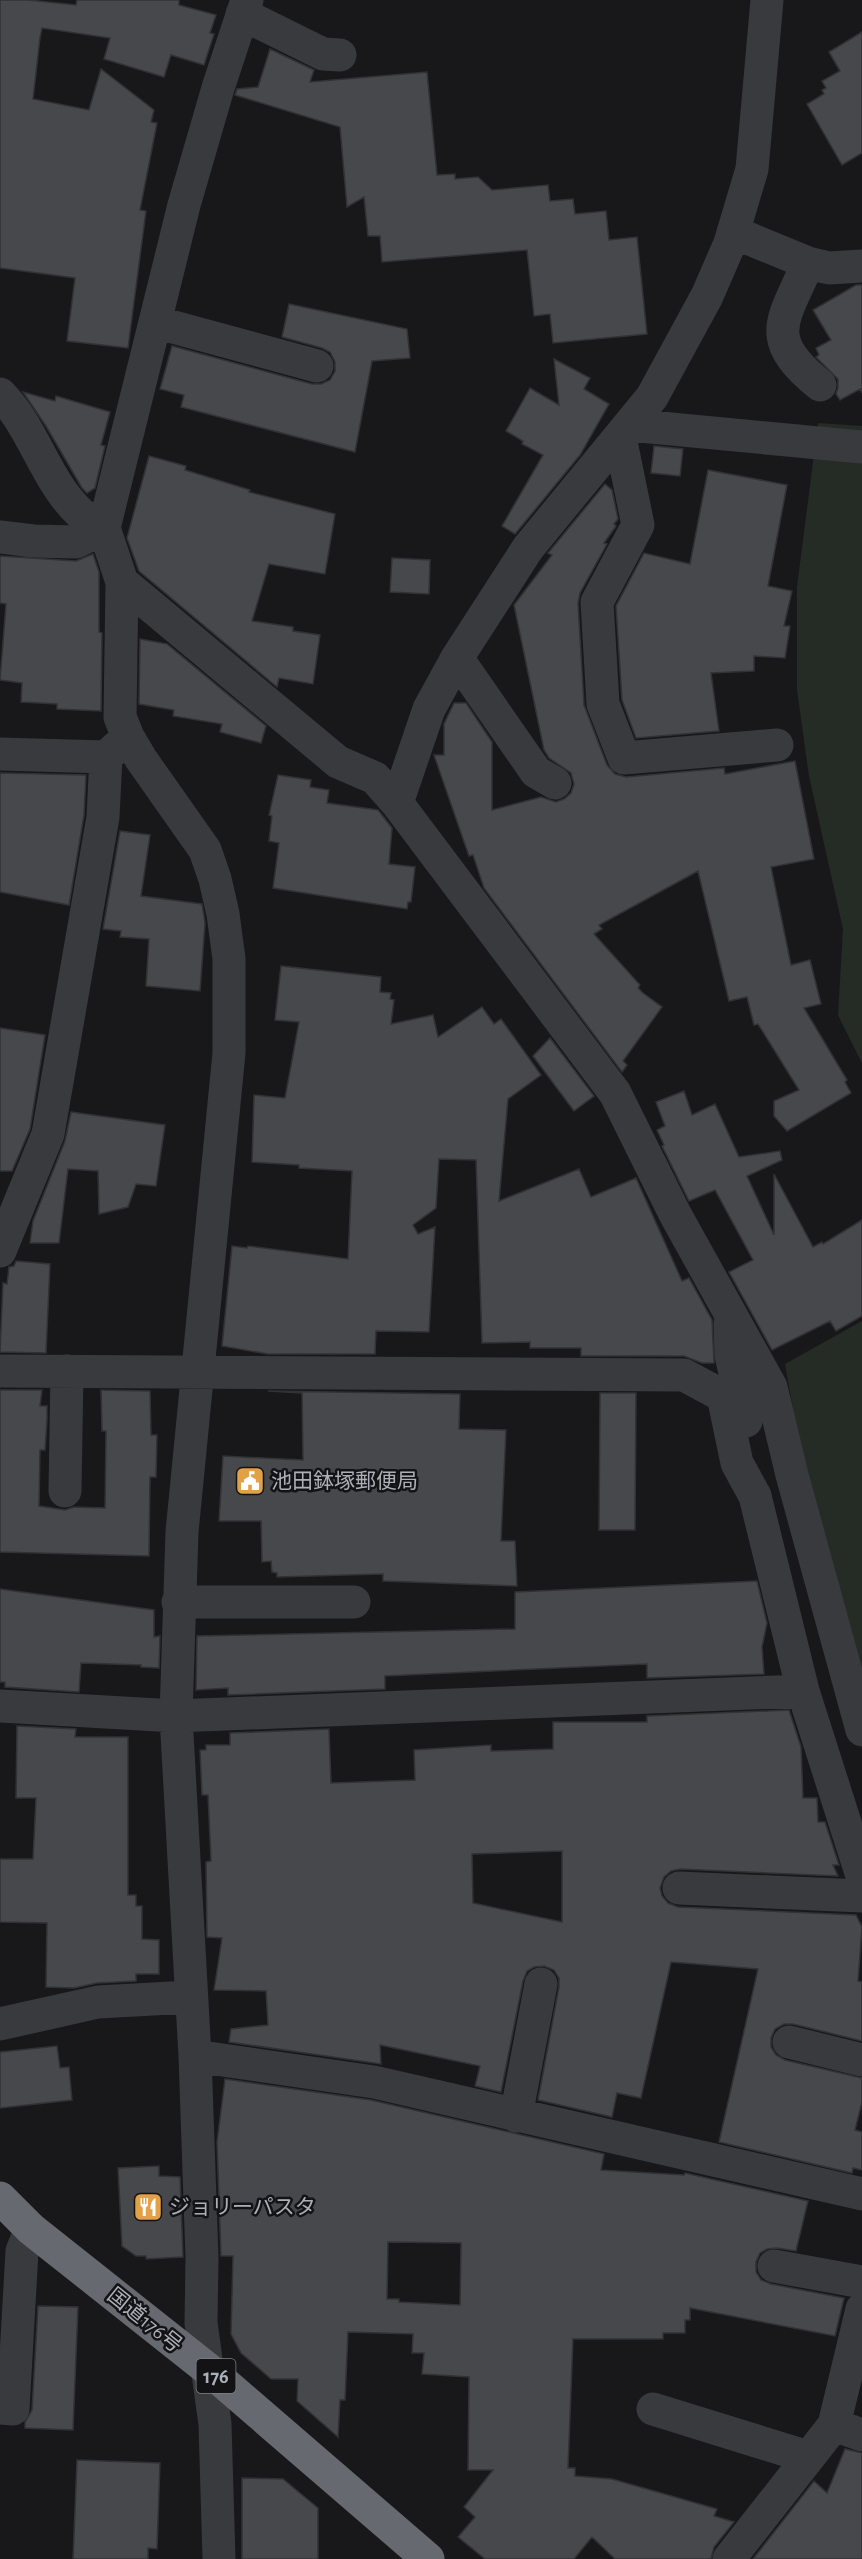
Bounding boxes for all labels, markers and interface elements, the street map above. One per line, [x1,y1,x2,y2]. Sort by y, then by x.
public building icon: 池田鉢塚郵便局 [234,1465,266,1497]
place label: 池田鉢塚郵便局 [271,1470,418,1492]
restaurant icon: ジョリーパスタ [132,2191,164,2223]
place label: ジョリーパスタ [169,2196,316,2218]
street label: 国道176号 [104,2283,186,2357]
road number: 176 [196,2359,236,2393]

